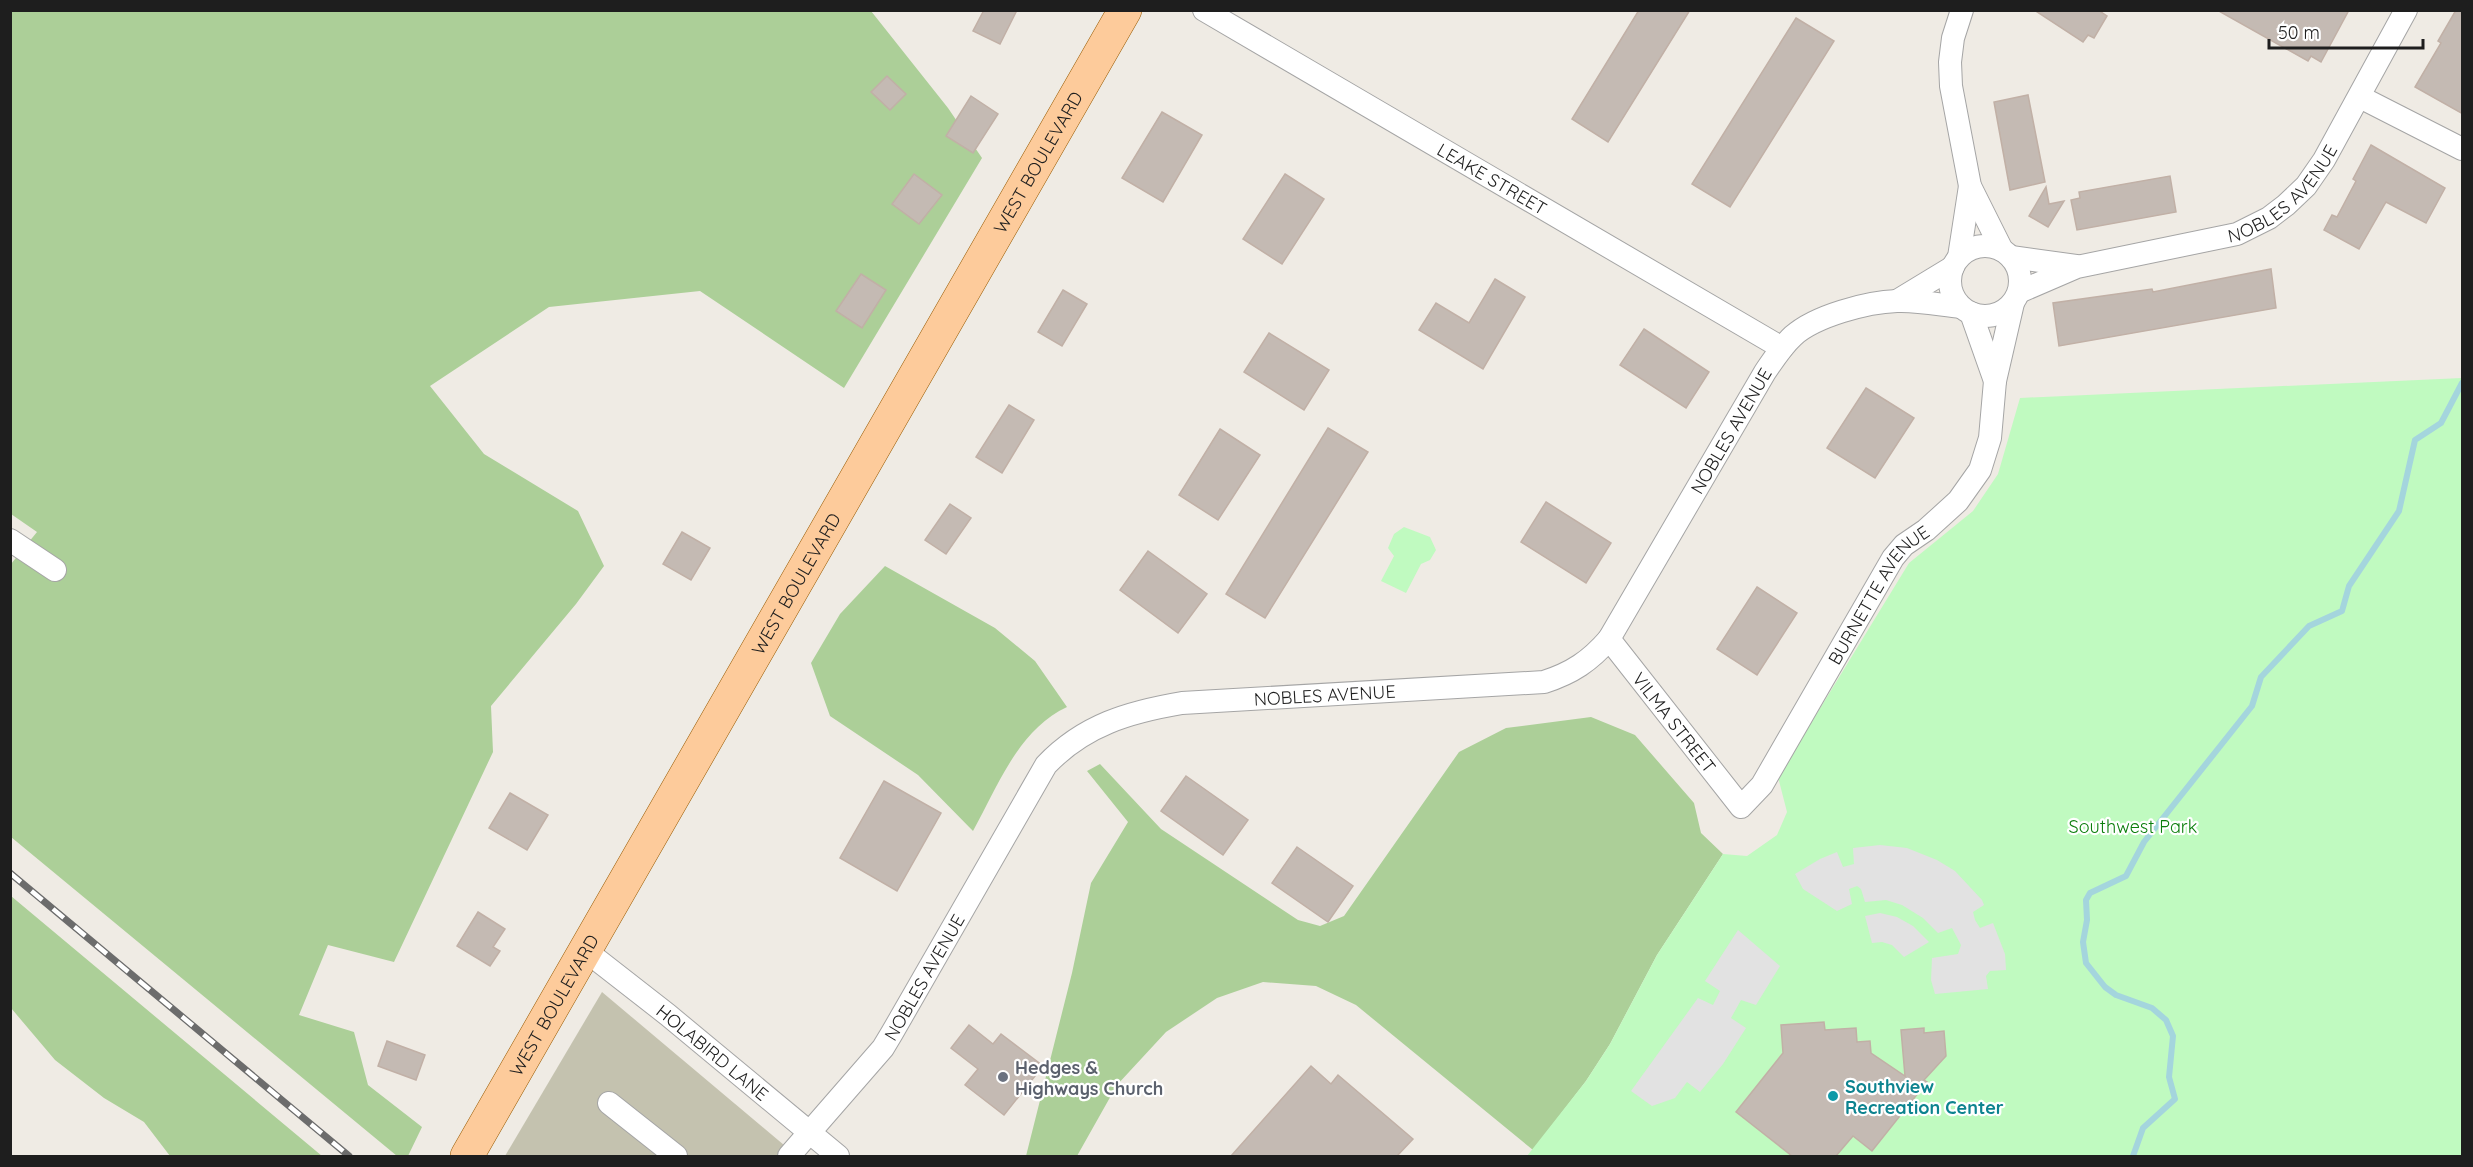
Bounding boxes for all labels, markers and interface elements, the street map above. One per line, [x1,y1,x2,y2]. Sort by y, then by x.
scale bar [2269,12,2424,50]
text: 50 m [2278,21,2320,44]
street label: WEST BOULEVARD [988,87,1087,237]
street label: LEAKE STREET [1433,138,1551,220]
street label: NOBLES AVENUE [2225,140,2342,247]
street label: NOBLES AVENUE [1685,364,1776,498]
street label: WEST BOULEVARD [746,509,845,659]
street label: BURNETTE AVENUE [1823,520,1933,669]
street label: VILMA STREET [1628,667,1721,777]
street label: NOBLES AVENUE [1253,679,1396,710]
park label: Southwest Park [2069,815,2197,838]
street label: NOBLES AVENUE [879,910,969,1045]
street label: WEST BOULEVARD [504,930,603,1080]
street label: HOLABIRD LANE [652,999,773,1105]
place label: Hedges & Highways Church [1015,1056,1163,1100]
marker: Hedges & Highways Church [996,1070,1010,1084]
place label: Southview Recreation Center [1845,1075,2004,1119]
marker: Southview Recreation Center [1826,1089,1840,1103]

